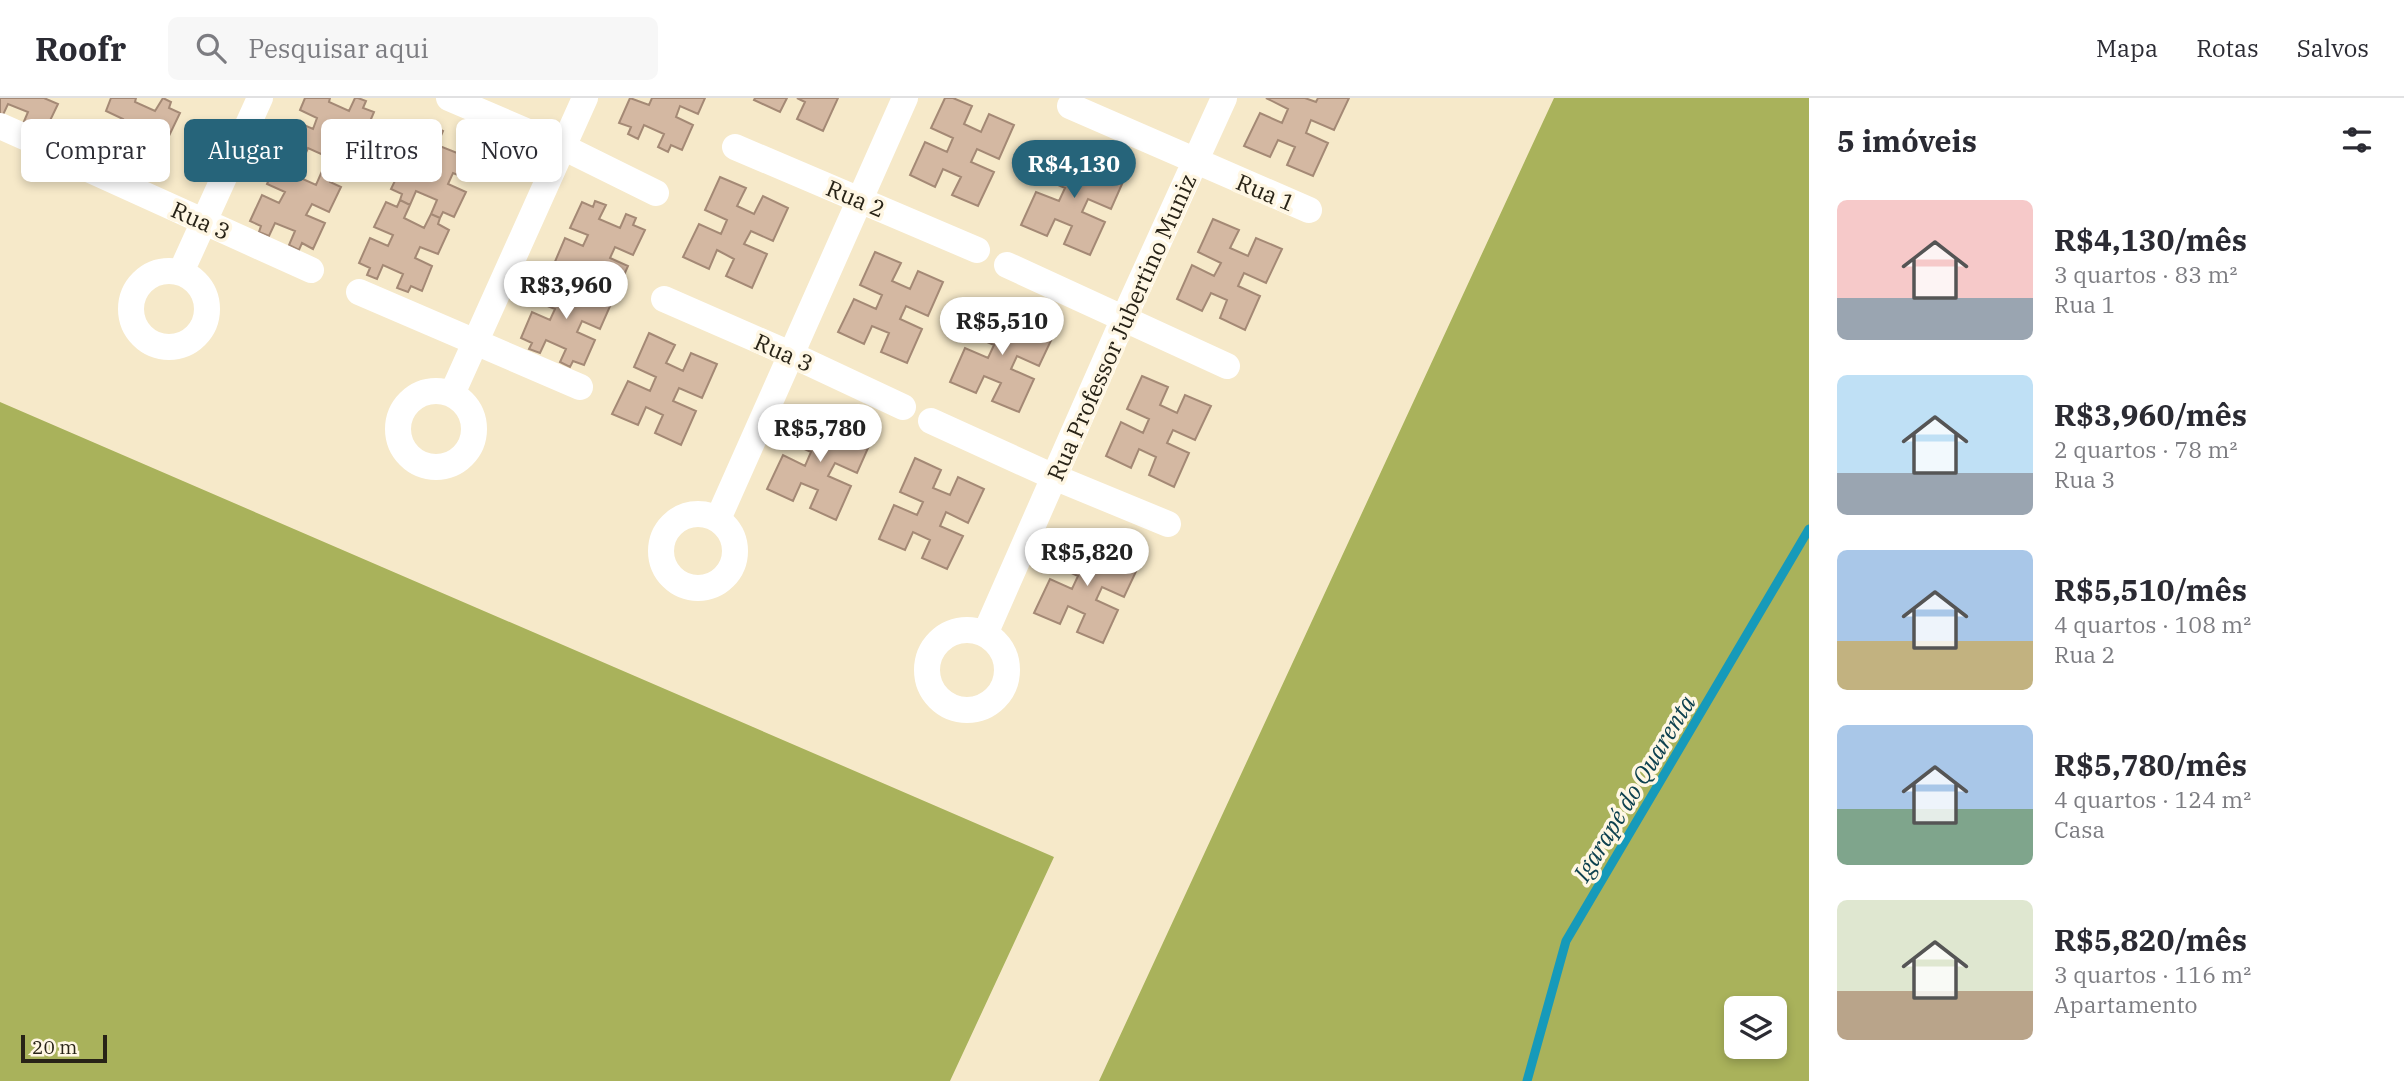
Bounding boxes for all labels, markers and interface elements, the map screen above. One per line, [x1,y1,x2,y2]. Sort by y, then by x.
search box [168,17,658,80]
text: Roofr [35,27,126,70]
icon: search [192,29,230,67]
text: Pesquisar aqui [248,31,429,65]
text: Mapa [2096,32,2158,64]
text: Rotas [2196,32,2259,64]
text: Salvos [2297,32,2369,64]
chip: Comprar [21,119,170,182]
chip: Alugar [184,119,307,182]
chip: Filtros [321,119,442,182]
chip: Novo [456,119,562,182]
text: 5 imóveis [1837,121,1977,160]
icon: filters [2338,121,2376,159]
pin: R$4,130 [1009,140,1139,200]
text: R$4,130 [1028,148,1120,178]
street label: Rua 1 [1232,166,1300,218]
street label: Rua Professor Jubertino Muniz [1040,169,1202,485]
street label: Rua 2 [822,172,890,224]
street label: Rua 3 [167,194,235,246]
text: R$4,130/mês [2054,220,2247,259]
icon: home [1893,228,1977,312]
text: 3 quartos · 83 m² [2054,259,2237,289]
pin: R$3,960 [501,262,631,321]
text: R$3,960 [520,269,612,299]
text: Rua 1 [2054,289,2115,319]
pin: R$5,510 [937,298,1067,357]
text: R$5,510 [956,305,1048,335]
street label: Rua 3 [750,326,818,378]
text: R$3,960/mês [2054,395,2247,434]
icon: home [1893,403,1977,487]
pin: R$5,780 [755,404,885,464]
text: R$5,780 [774,412,866,442]
text: 2 quartos · 78 m² [2054,434,2237,464]
text: Rua 3 [2054,464,2115,494]
pin: R$5,820 [1022,528,1152,588]
text: R$5,820 [1041,536,1133,566]
text: R$5,510/mês [2054,570,2247,609]
icon: home [1893,578,1977,662]
text: 4 quartos · 108 m² [2054,609,2251,639]
text: Rua 2 [2054,639,2115,669]
water label: Igarapé do Quarenta [1565,689,1702,888]
text: R$5,780/mês [2054,745,2247,784]
icon: home [1893,753,1977,837]
text: 4 quartos · 124 m² [2054,784,2251,814]
text: Casa [2054,814,2105,844]
text: R$5,820/mês [2054,920,2247,959]
icon: home [1893,928,1977,1012]
text: 3 quartos · 116 m² [2054,959,2251,989]
text: Apartamento [2054,989,2198,1019]
map controls [1724,996,1787,1059]
button: layers [1724,996,1787,1059]
scale bar [21,1032,107,1064]
text: 20 m [32,1035,77,1059]

